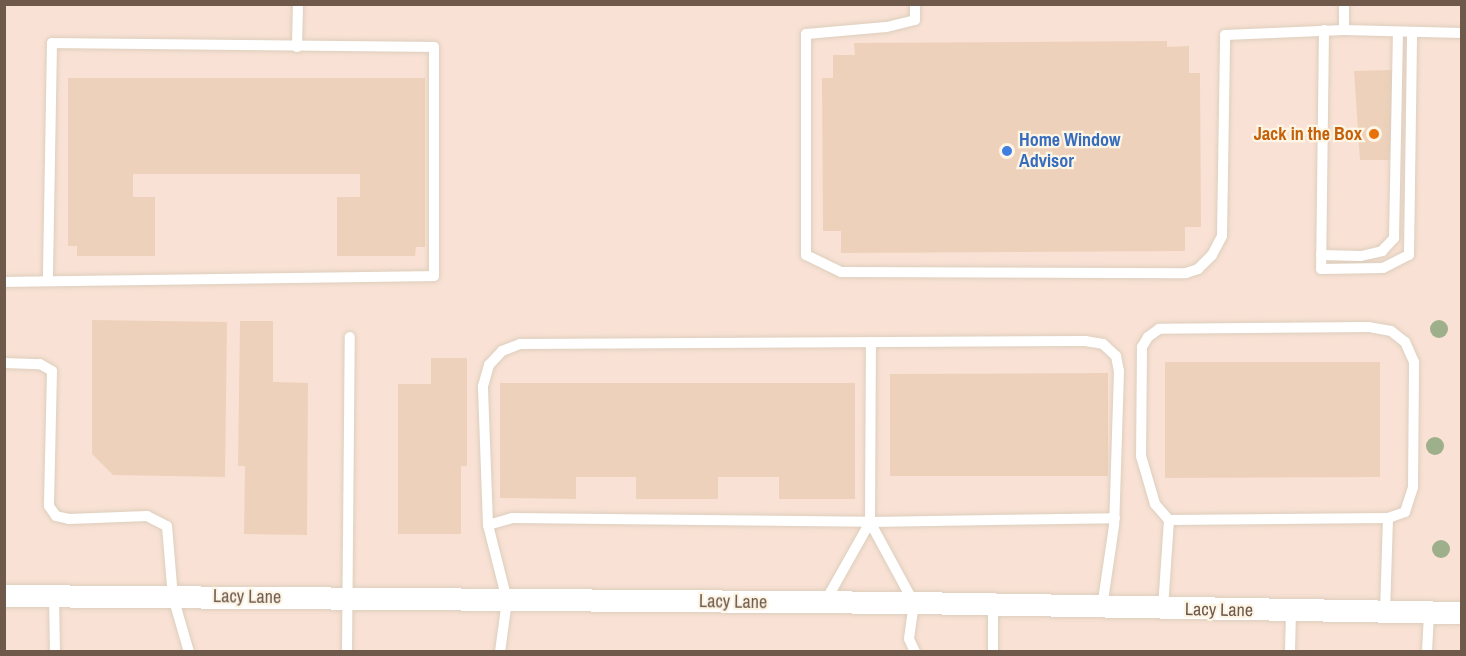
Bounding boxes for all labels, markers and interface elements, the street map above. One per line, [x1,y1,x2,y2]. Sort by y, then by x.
place label: Jack in the Box [1254,123,1362,145]
marker: Jack in the Box [1367,127,1381,141]
place label: Home Window Advisor [1019,130,1121,172]
marker: Home Window Advisor [1000,144,1014,158]
street label: Lacy Lane [213,586,281,608]
street label: Lacy Lane [699,591,767,613]
street label: Lacy Lane [1185,599,1253,621]

